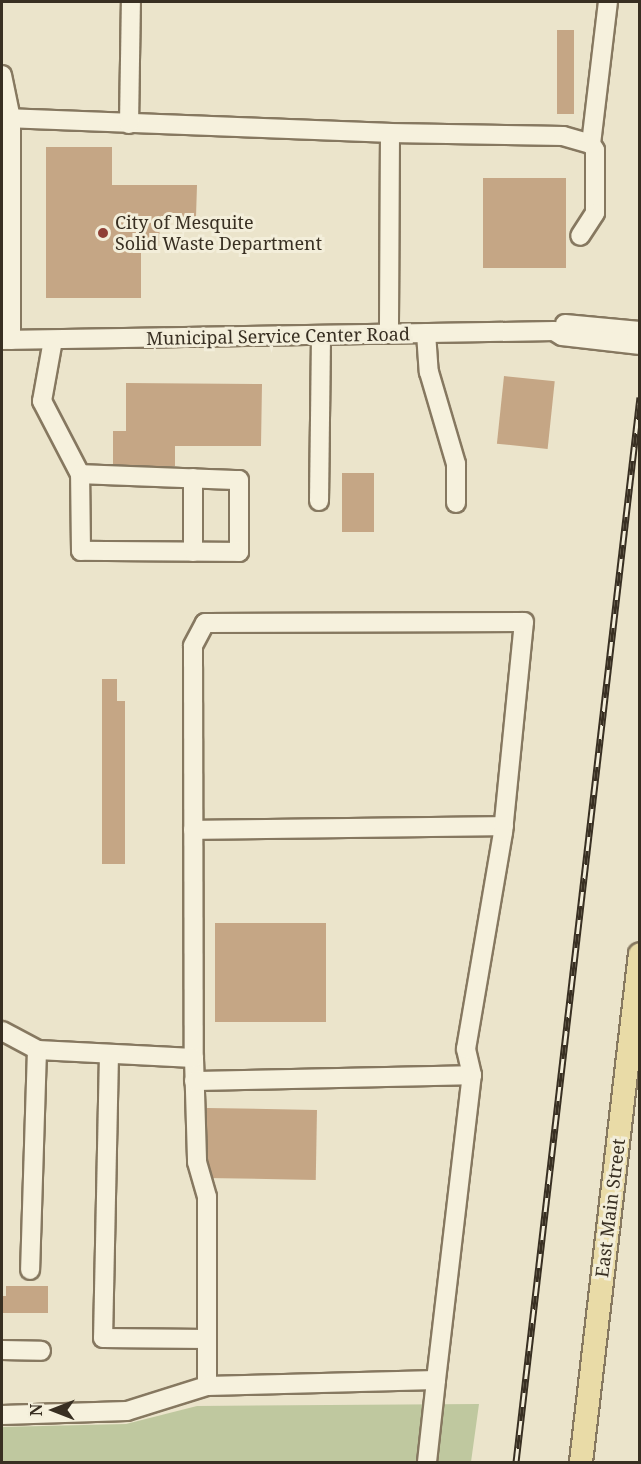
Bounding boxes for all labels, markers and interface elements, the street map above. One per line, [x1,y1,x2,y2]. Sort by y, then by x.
place label: City of Mesquite Solid Waste Department [115,212,322,254]
marker: City of Mesquite Solid Waste Department [96,226,110,240]
street label: Municipal Service Center Road [146,323,410,349]
street label: East Main Street [591,1137,629,1279]
north arrow [24,1380,84,1440]
text: N [25,1404,47,1416]

